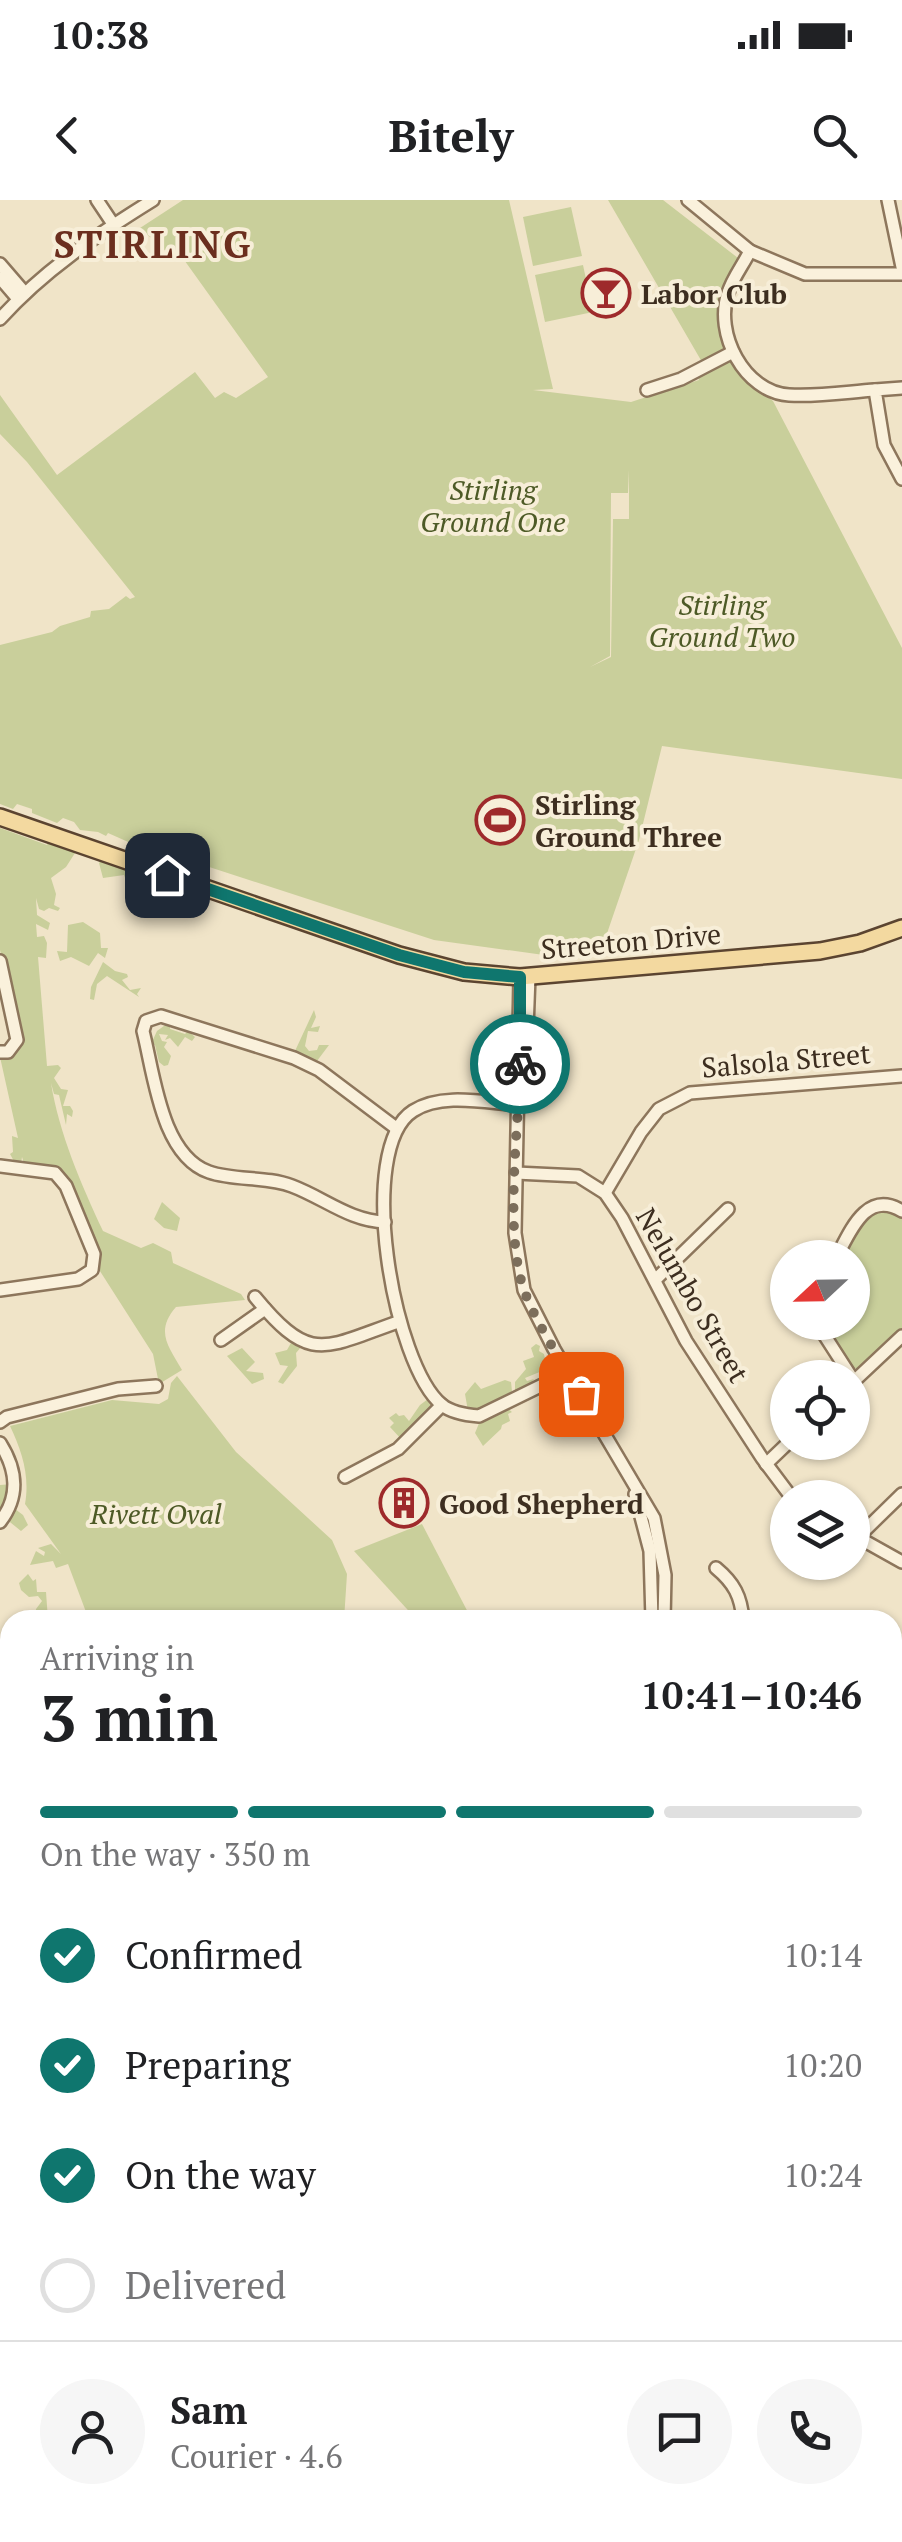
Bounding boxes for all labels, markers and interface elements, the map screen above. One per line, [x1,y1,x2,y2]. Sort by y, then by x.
text: 10:38 [50,10,149,60]
text: Bitely [389,105,513,165]
icon: back [40,108,95,163]
icon: search [807,108,862,163]
district label: STIRLING [53,219,253,269]
bar icon: Labor Club [580,267,632,319]
place label: Labor Club [641,275,787,312]
park label: Stirling Ground One [420,471,566,540]
park label: Stirling Ground Two [649,586,795,655]
place label: Stirling Ground Three [535,786,722,855]
sports icon: Stirling Ground Three [474,794,526,846]
pin [125,833,210,918]
icon: home [140,848,195,903]
street label: Streeton Drive [540,915,722,967]
courier [470,1014,570,1114]
street label: Salsola Street [700,1034,873,1086]
icon: bike [493,1037,548,1092]
street label: Nelumbo Street [628,1201,758,1389]
north arrow [770,1240,870,1340]
map controls [770,1240,870,1580]
pin [539,1352,624,1437]
button: locate [770,1360,870,1460]
icon: bag [554,1367,609,1422]
building icon: Good Shepherd [378,1477,430,1529]
button: layers [770,1480,870,1580]
place label: Good Shepherd [439,1485,644,1522]
park label: Rivett Oval [89,1495,222,1532]
text: Arriving in [40,1637,194,1679]
text: 10:41–10:46 [640,1670,862,1720]
text: 3 min [40,1673,218,1760]
text: On the way · 350 m [40,1833,310,1875]
icon: check [40,1928,95,1983]
text: Confirmed [125,1930,303,1980]
text: 10:14 [783,1934,862,1976]
icon: check [40,2038,95,2093]
text: Preparing [125,2040,291,2090]
text: 10:20 [783,2044,862,2086]
icon: check [40,2148,95,2203]
text: On the way [125,2150,316,2200]
text: 10:24 [783,2154,862,2196]
text: Delivered [125,2260,286,2310]
button: person [40,2379,145,2484]
button: chat [627,2379,732,2484]
button: phone [757,2379,862,2484]
text: Sam [170,2385,247,2435]
text: Courier · 4.6 [170,2435,342,2477]

